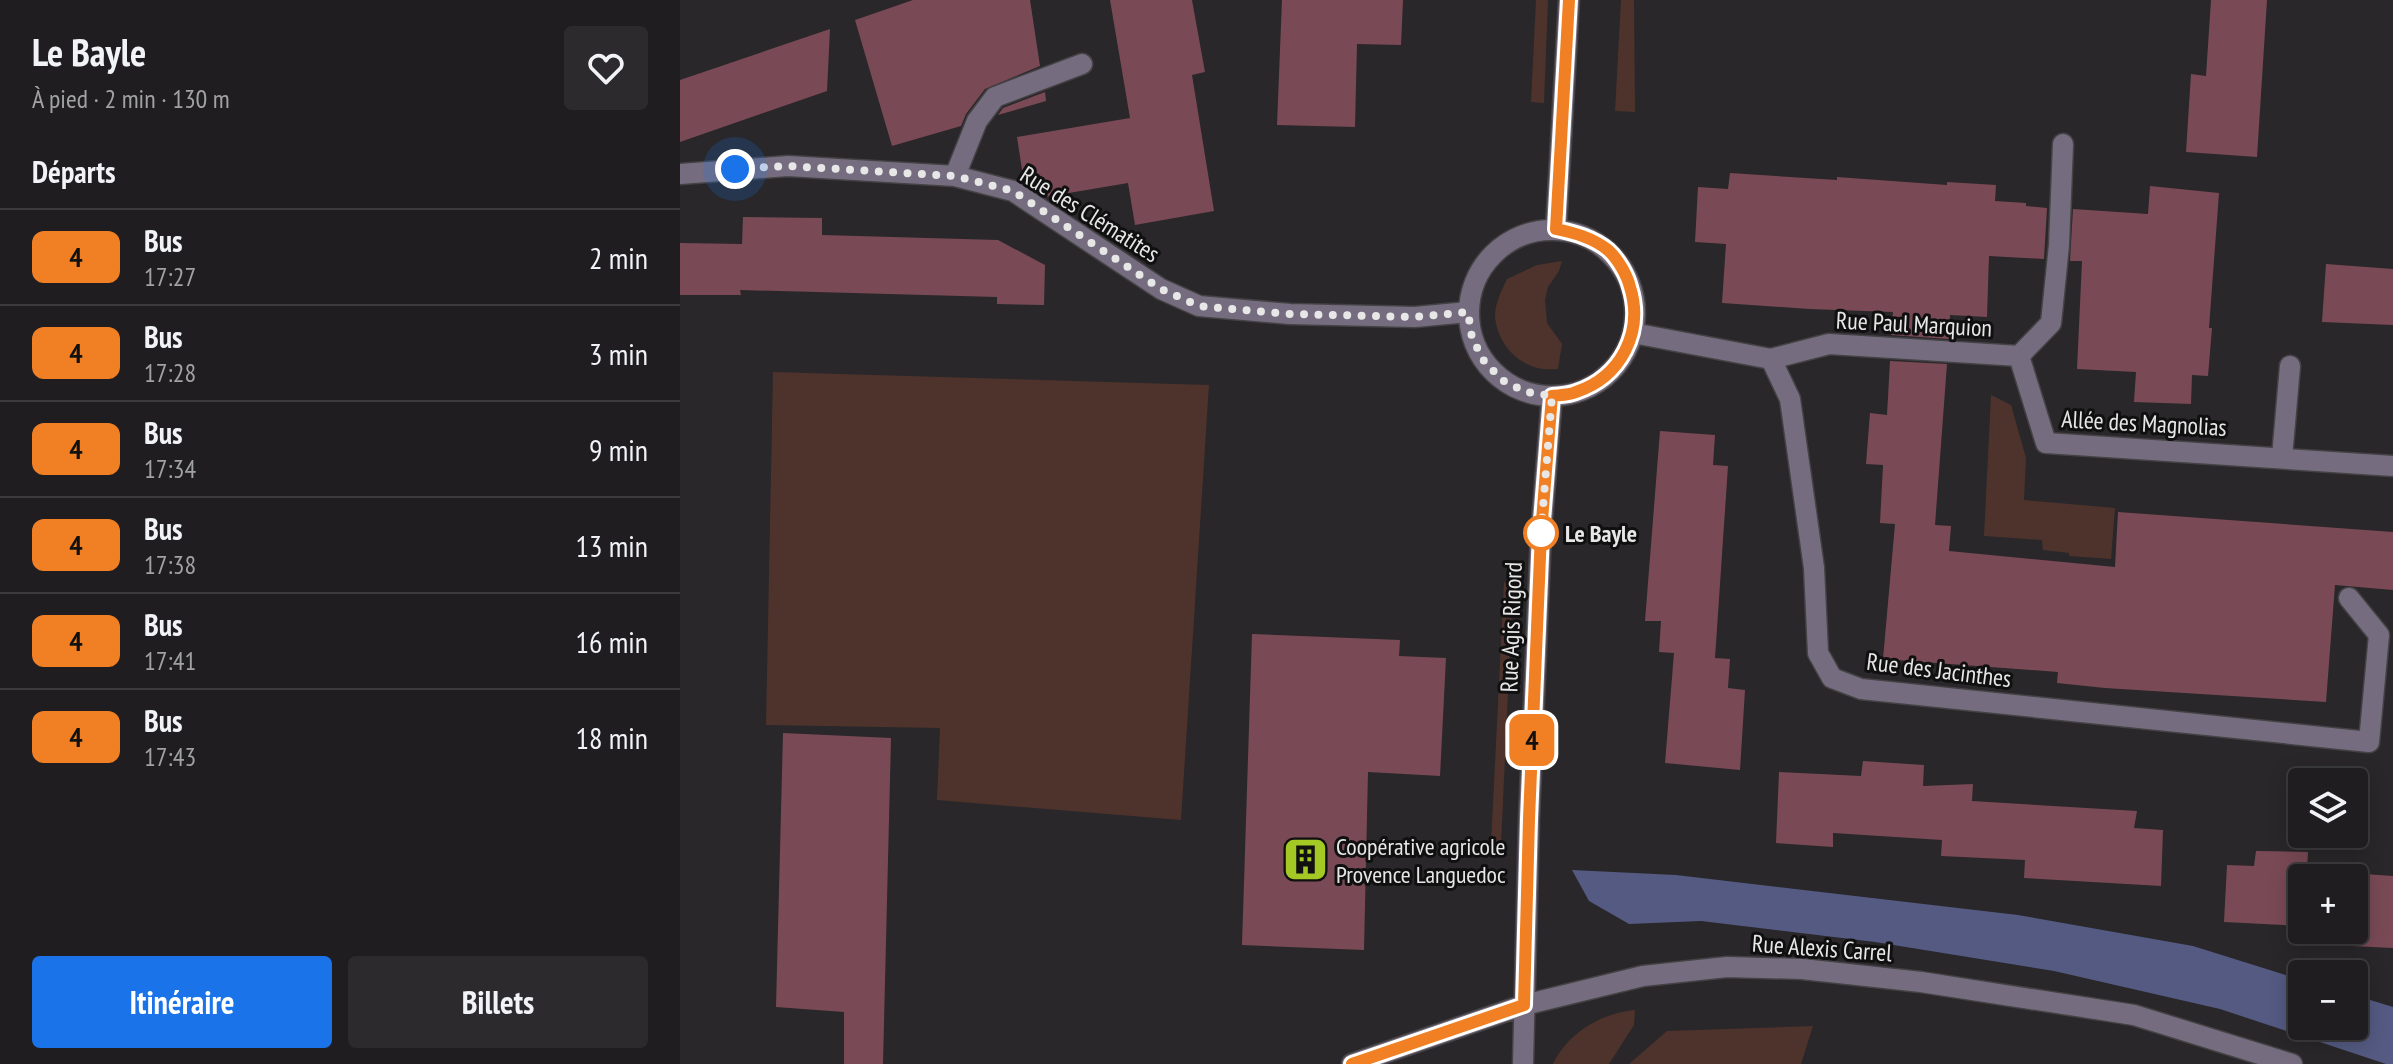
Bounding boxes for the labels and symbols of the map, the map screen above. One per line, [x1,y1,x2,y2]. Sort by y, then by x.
your location [715,149,755,189]
street label: Rue des Clématites [1015,159,1165,269]
street label: Rue Paul Marquion [1835,304,1993,344]
street label: Allée des Magnolias [2061,403,2227,443]
marker: Le Bayle [1524,516,1558,550]
place label: Le Bayle [1565,518,1637,549]
street label: Rue Agis Rigord [1493,561,1529,693]
street label: Rue des Jacinthes [1865,646,2013,694]
line badge: 4 [1506,714,1558,766]
place label: Coopérative agricole Provence Languedoc [1336,831,1506,890]
building icon: Coopérative agricole Provence Languedoc [1281,836,1329,884]
street label: Rue Alexis Carrel [1751,928,1893,968]

